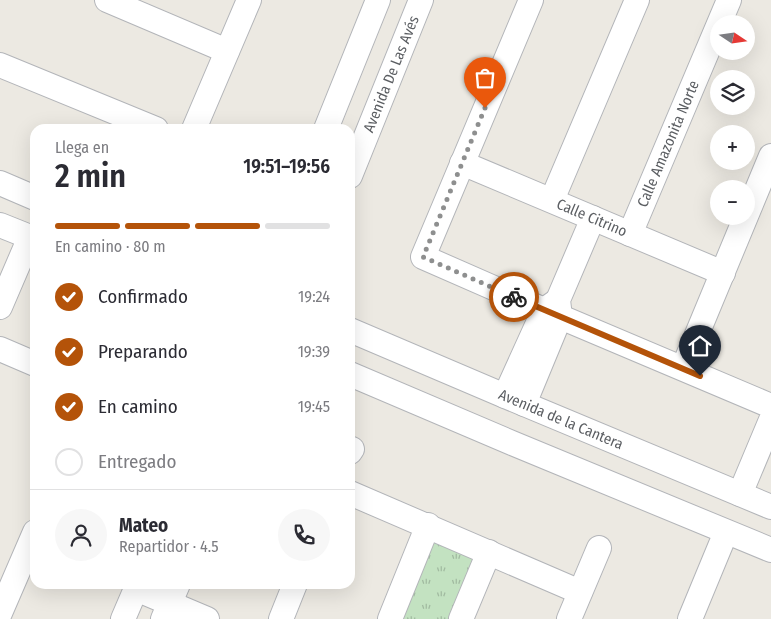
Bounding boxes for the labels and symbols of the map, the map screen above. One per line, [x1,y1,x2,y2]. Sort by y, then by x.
street label: Avenida De Las Avés [360,13,423,135]
north arrow [710,15,755,60]
pin [464,57,506,108]
street label: Calle Amazonita Norte [633,78,703,210]
street label: Calle Citrino [554,195,630,241]
courier [489,272,539,322]
pin [679,325,721,376]
street label: Avenida de la Cantera [496,385,626,453]

